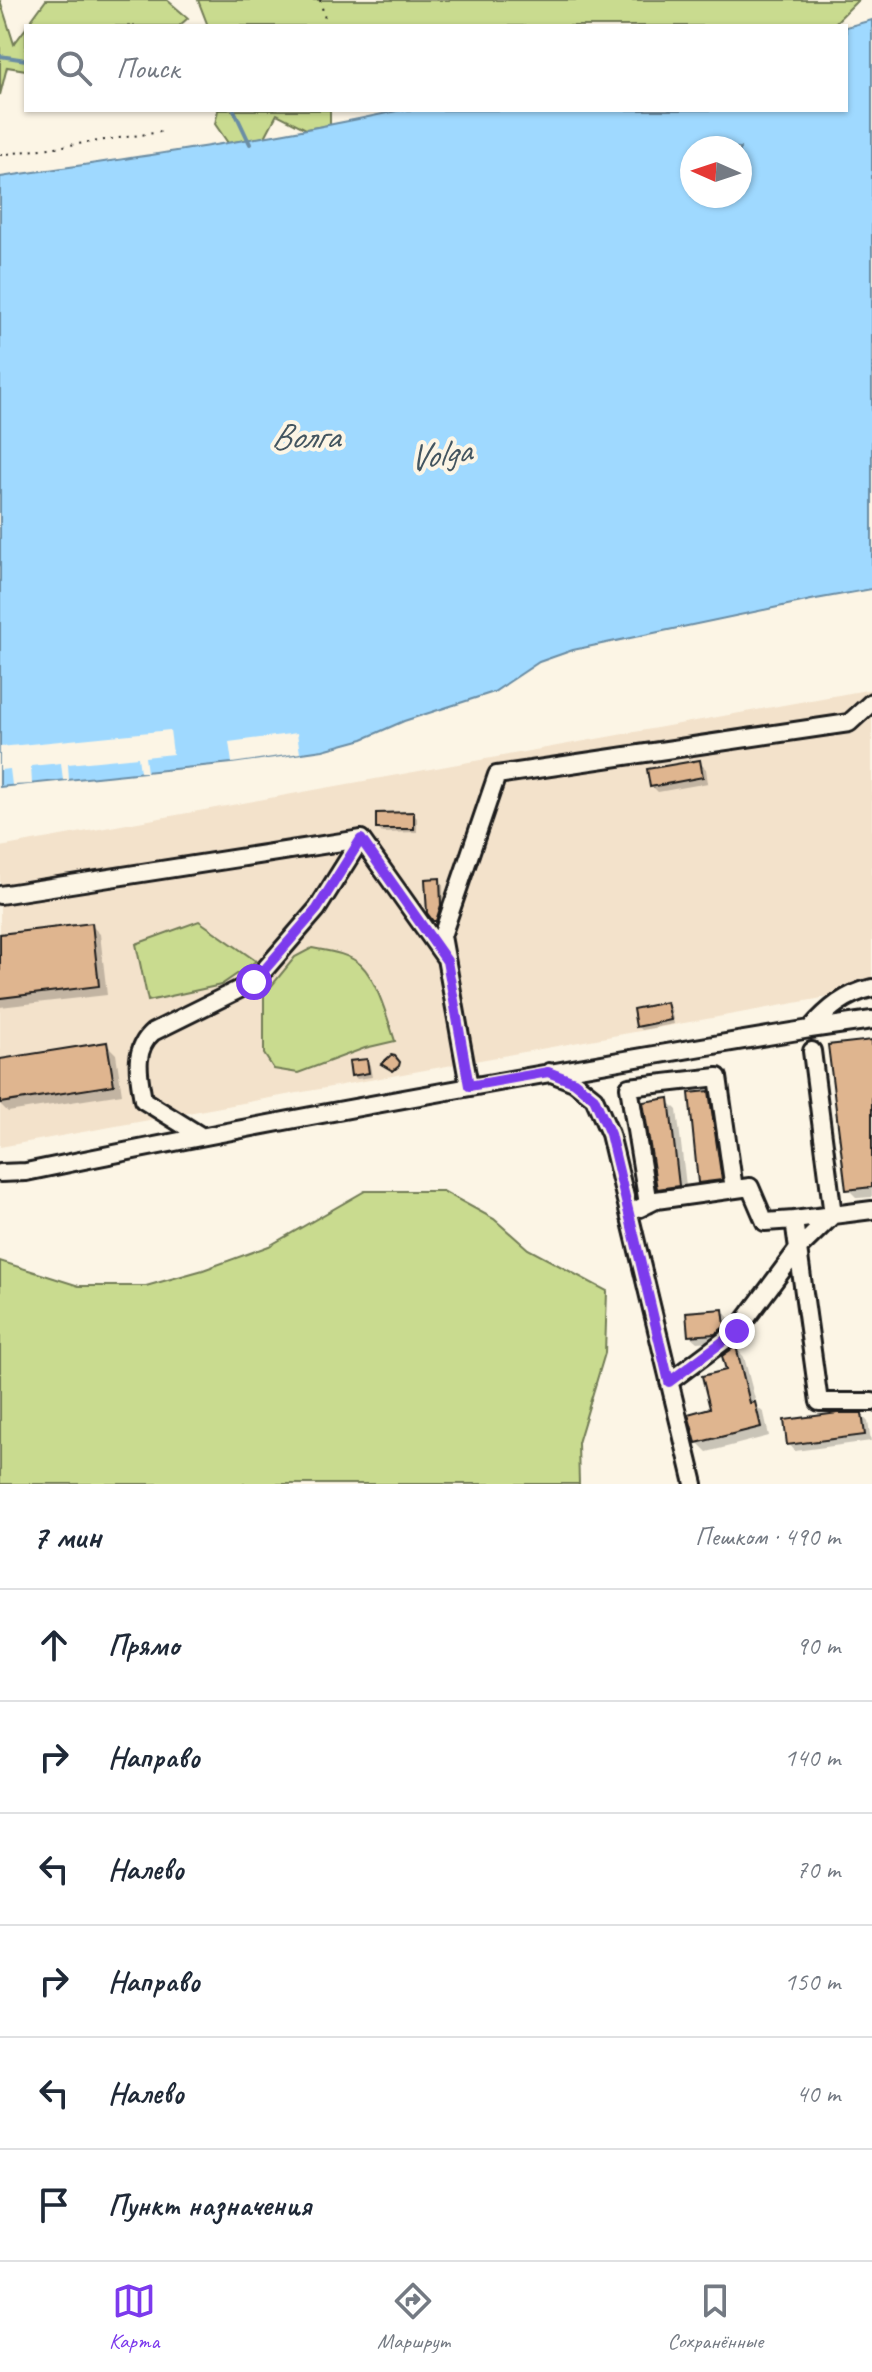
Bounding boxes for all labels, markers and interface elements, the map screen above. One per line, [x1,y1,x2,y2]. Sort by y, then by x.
search box [24,24,848,112]
icon: search [52,46,96,90]
text: Поиск [116,49,179,87]
north arrow [680,136,752,208]
water label: Волга [271,413,343,459]
water label: Volga [404,426,477,482]
route start [236,964,272,1000]
route end [719,1313,755,1349]
text: 7 мин [32,1515,101,1558]
text: Пешком · 490 m [695,1520,840,1553]
icon: ahead [32,1623,76,1667]
text: Прямо [108,1626,179,1664]
text: 90 m [796,1629,840,1662]
icon: right [32,1735,76,1779]
text: Направо [108,1738,200,1776]
text: 140 m [784,1741,840,1774]
icon: left [32,1847,76,1891]
text: Налево [108,1850,184,1888]
text: 70 m [796,1853,840,1886]
icon: right [32,1959,76,2003]
text: Направо [108,1962,200,2000]
text: 150 m [784,1965,840,1998]
icon: left [32,2071,76,2115]
text: Налево [108,2074,184,2112]
text: 40 m [796,2077,840,2110]
icon: arrive [32,2183,76,2227]
text: Пункт назначения [108,2186,311,2224]
tab: Карта [109,2279,159,2355]
tab: Маршрут [377,2279,450,2355]
tab: Сохранённые [668,2279,763,2355]

